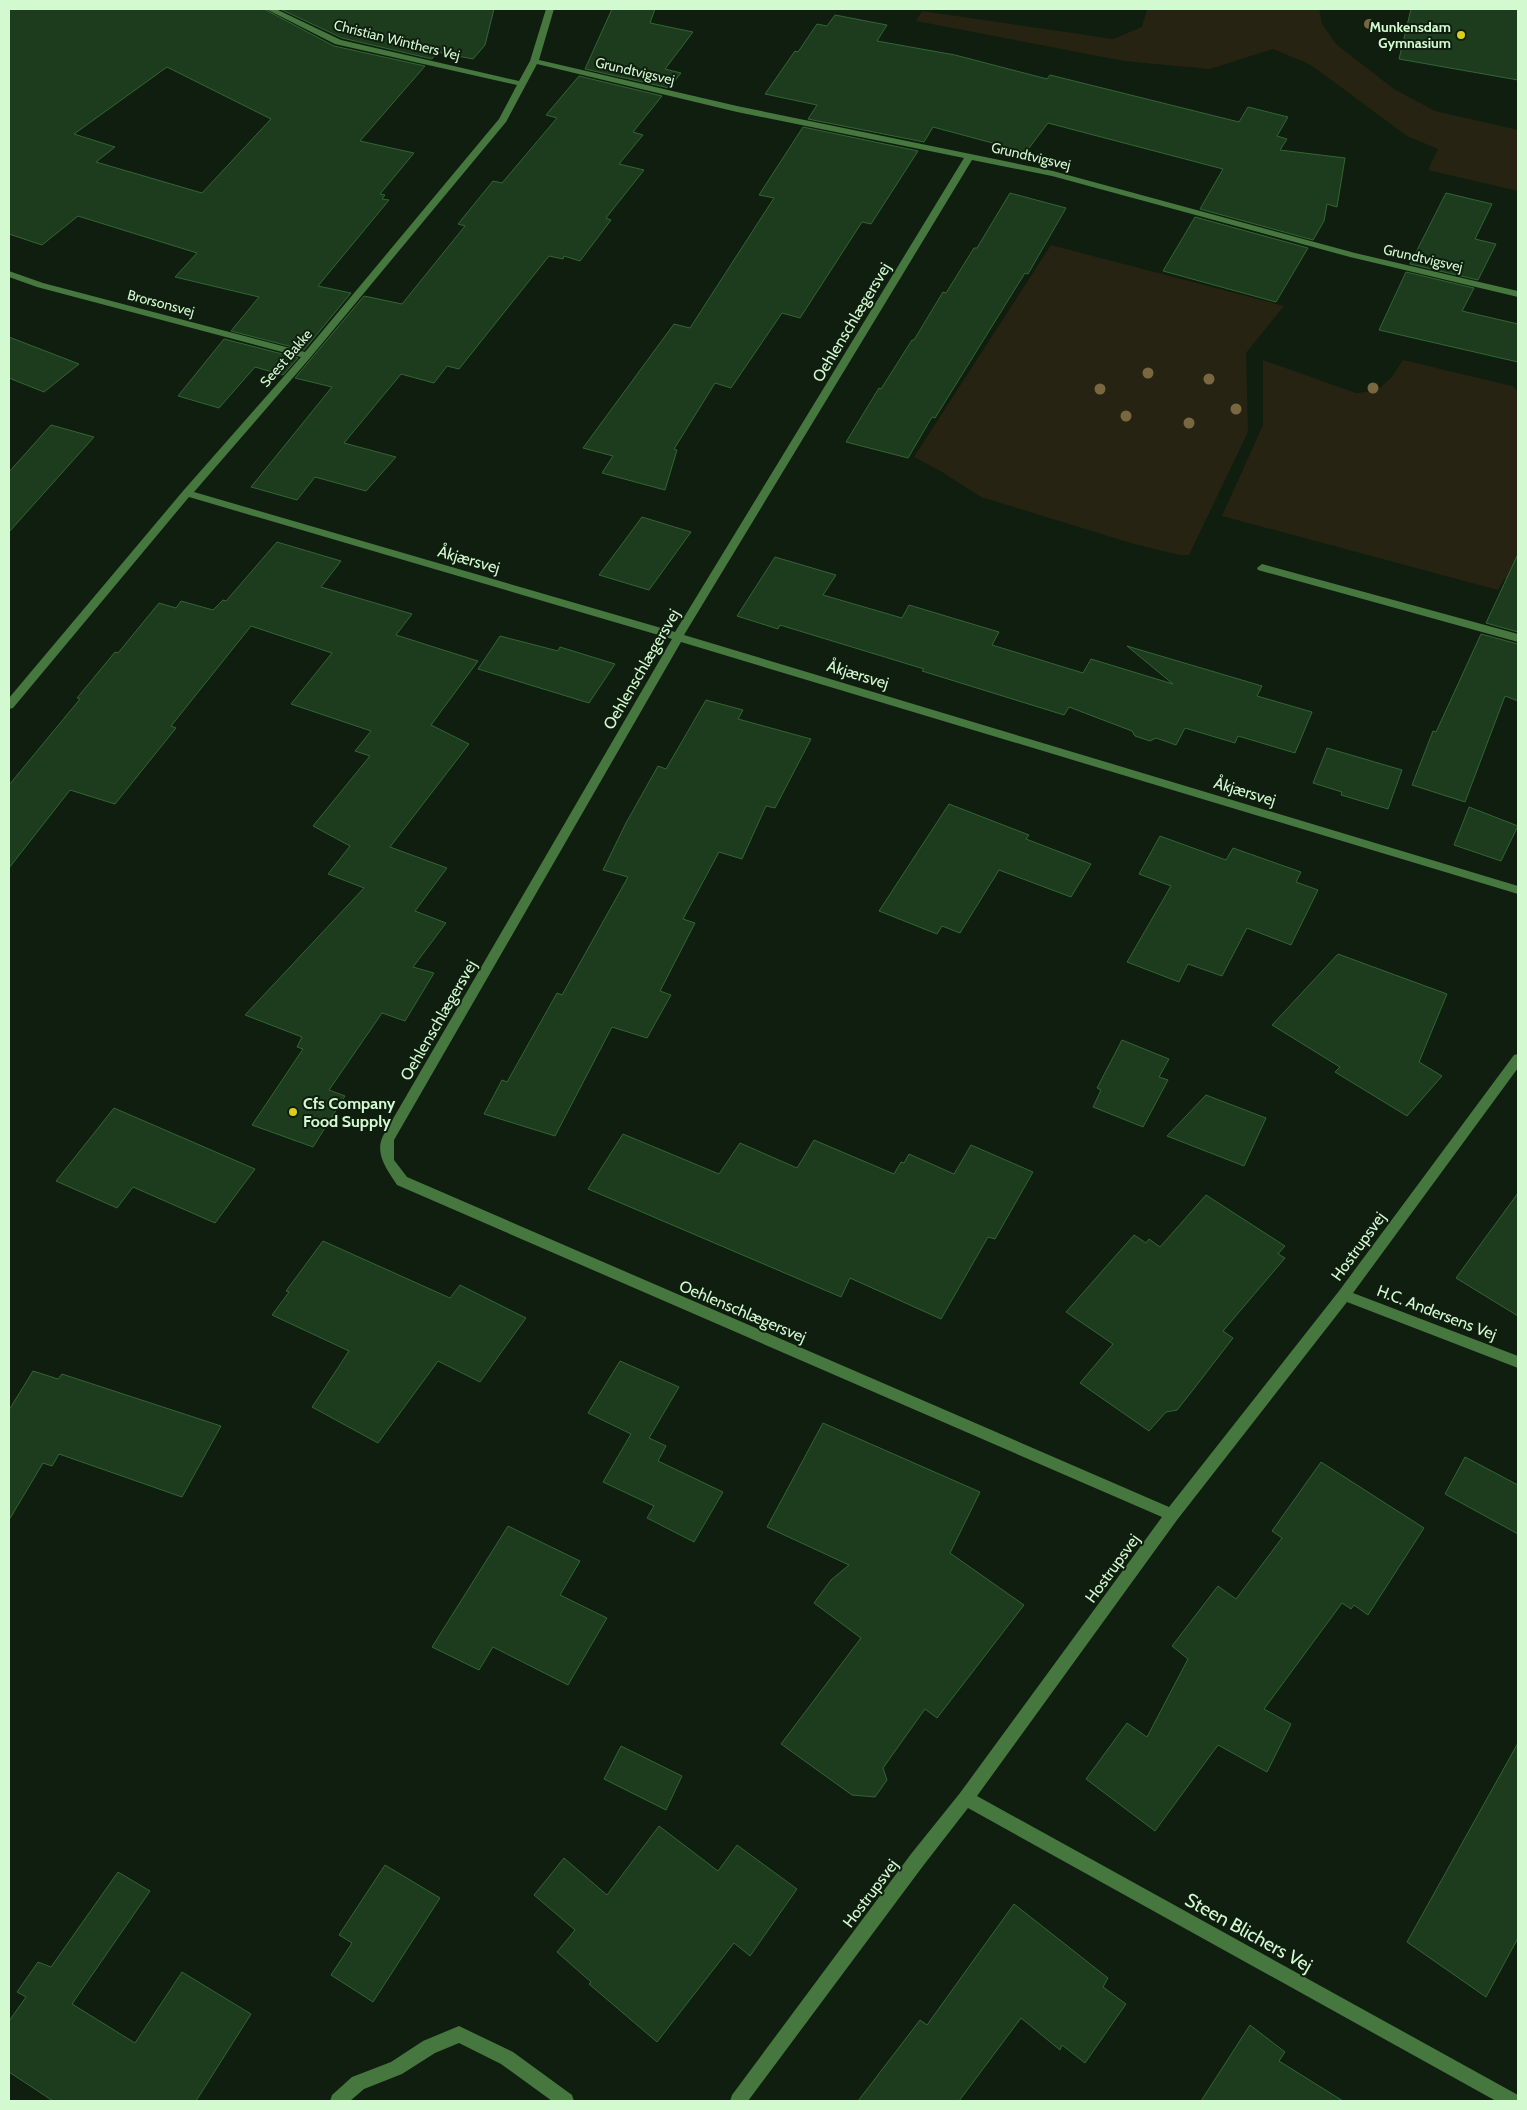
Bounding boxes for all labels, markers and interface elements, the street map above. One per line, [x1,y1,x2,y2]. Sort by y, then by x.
street label: Christian Winthers Vej [332,16,462,64]
place label: Munkensdam Gymnasium [1370,18,1451,52]
marker: Munkensdam Gymnasium [1455,29,1467,41]
street label: Grundtvigsvej [594,53,676,89]
street label: Grundtvigsvej [990,138,1072,174]
street label: Grundtvigsvej [1382,240,1464,276]
street label: Oehlenschlægersvej [808,259,895,385]
street label: Brorsonsvej [126,285,197,321]
street label: Seest Bakke [256,325,316,391]
street label: Åkjærsvej [436,542,502,577]
street label: Oehlenschlægersvej [599,606,684,733]
street label: Åkjærsvej [825,656,891,693]
street label: Åkjærsvej [1212,773,1278,810]
street label: Oehlenschlægersvej [396,957,481,1084]
place label: Cfs Company Food Supply [303,1094,396,1131]
marker: Cfs Company Food Supply [287,1106,299,1118]
street label: Hostrupsvej [1327,1208,1390,1284]
street label: Oehlenschlægersvej [677,1276,809,1347]
street label: H.C. Andersens Vej [1374,1281,1499,1344]
street label: Hostrupsvej [1081,1530,1144,1606]
street label: Hostrupsvej [839,1856,902,1931]
street label: Steen Blichers Vej [1181,1888,1317,1977]

